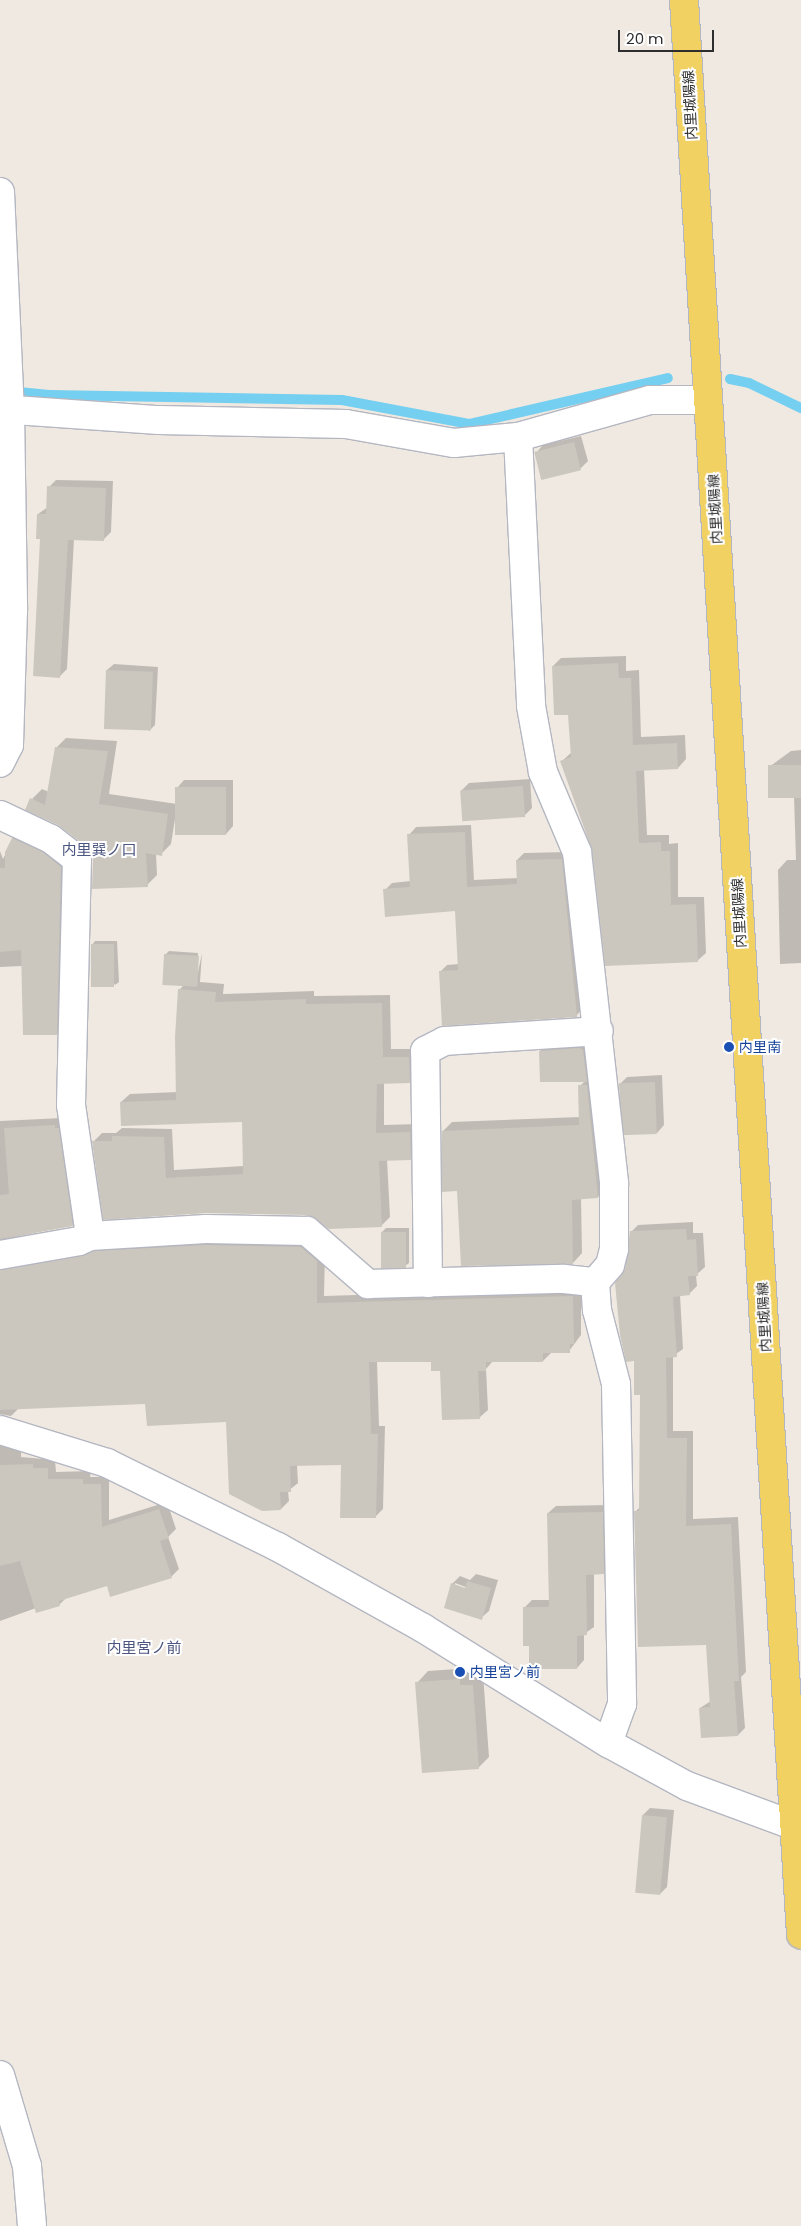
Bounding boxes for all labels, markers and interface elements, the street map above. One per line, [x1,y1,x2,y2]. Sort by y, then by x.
scale bar [621,20,717,52]
text: 20 m [626,28,664,49]
street label: 内里城陽線 [680,70,700,140]
street label: 内里城陽線 [705,474,725,544]
district label: 内里巽ノ口 [62,841,136,859]
street label: 内里城陽線 [729,878,749,948]
place label: 内里南 [739,1039,781,1055]
marker: 内里南 [723,1041,735,1053]
street label: 内里城陽線 [754,1282,774,1352]
district label: 内里宮ノ前 [107,1639,181,1657]
place label: 内里宮ノ前 [470,1664,540,1680]
marker: 内里宮ノ前 [454,1666,466,1678]

